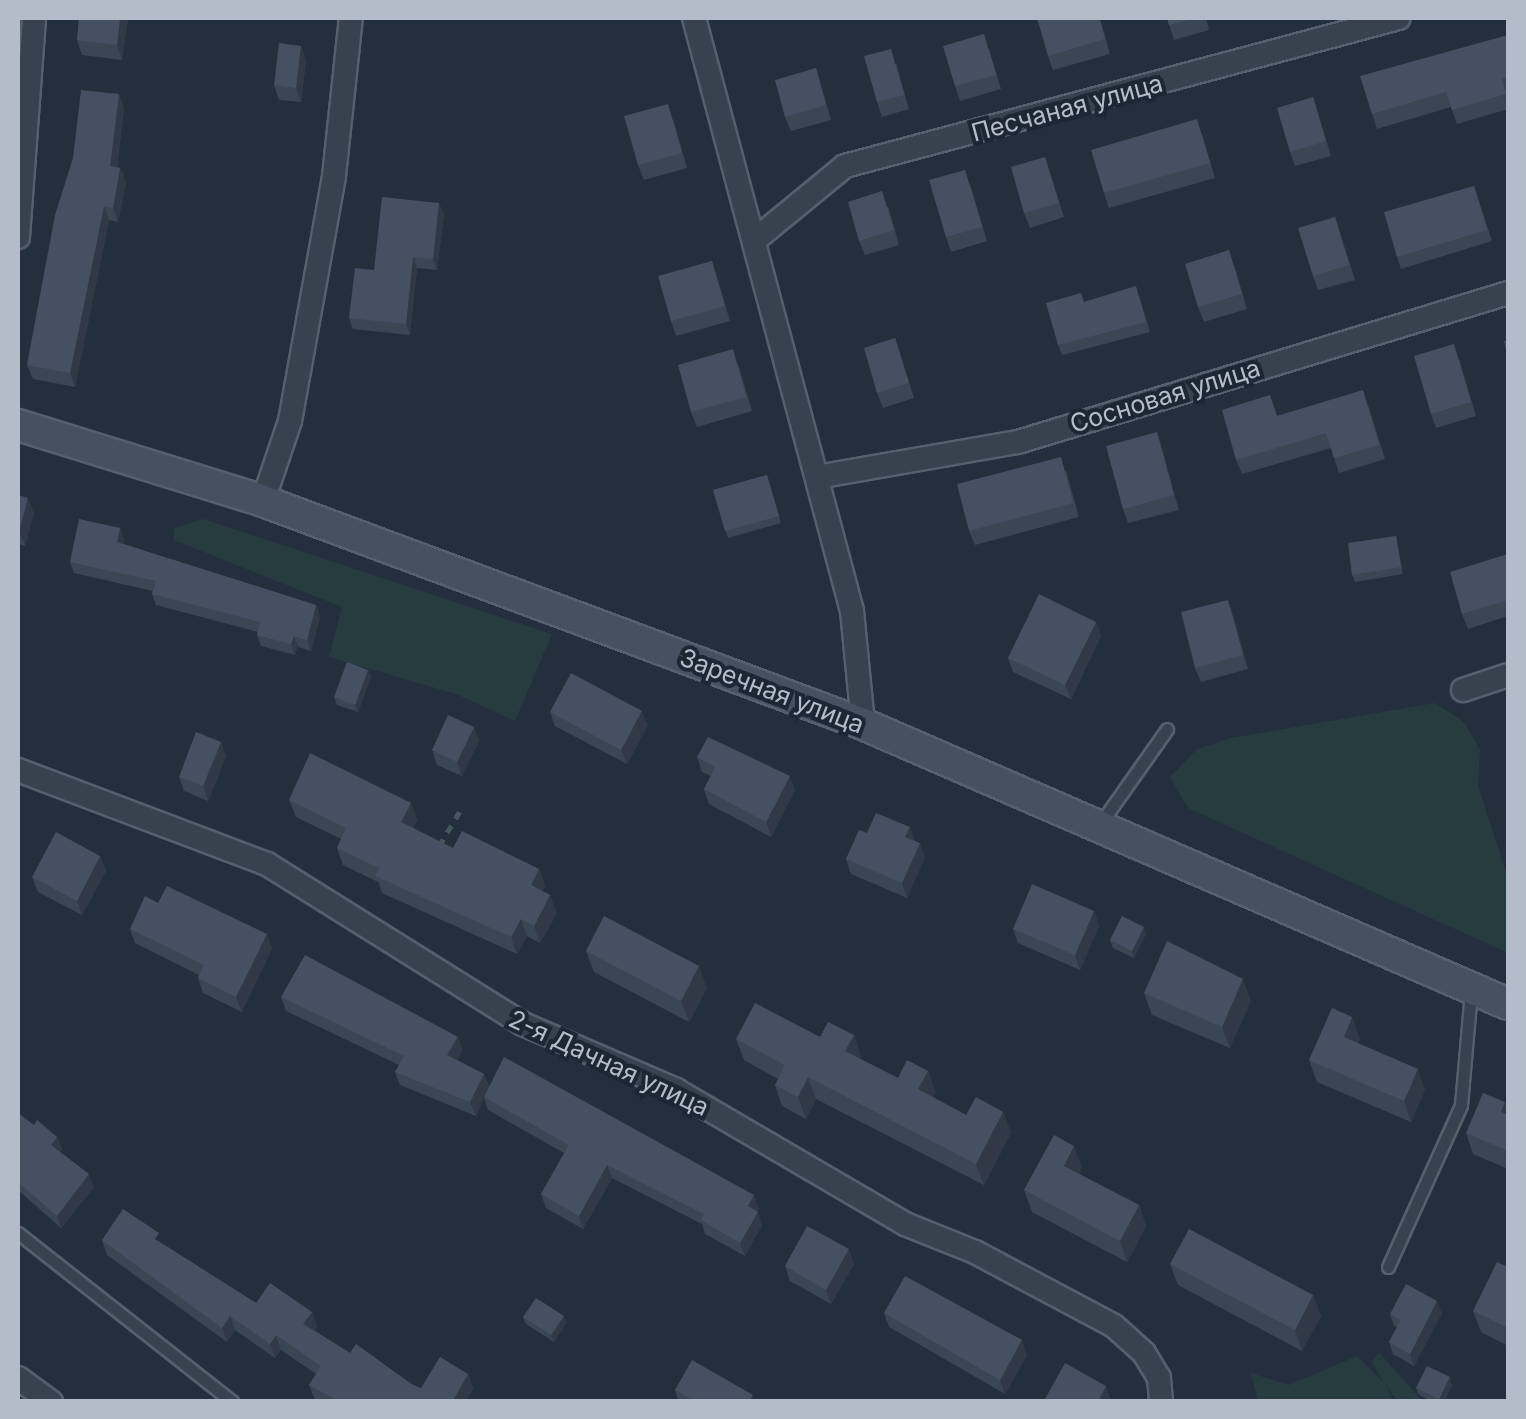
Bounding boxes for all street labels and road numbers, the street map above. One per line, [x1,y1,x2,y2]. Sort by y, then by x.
street label: Песчаная улица [968,68,1166,148]
street label: Сосновая улица [1066,353,1264,439]
street label: Заречная улица [676,642,868,740]
street label: 2-я Дачная улица [504,1003,714,1123]

